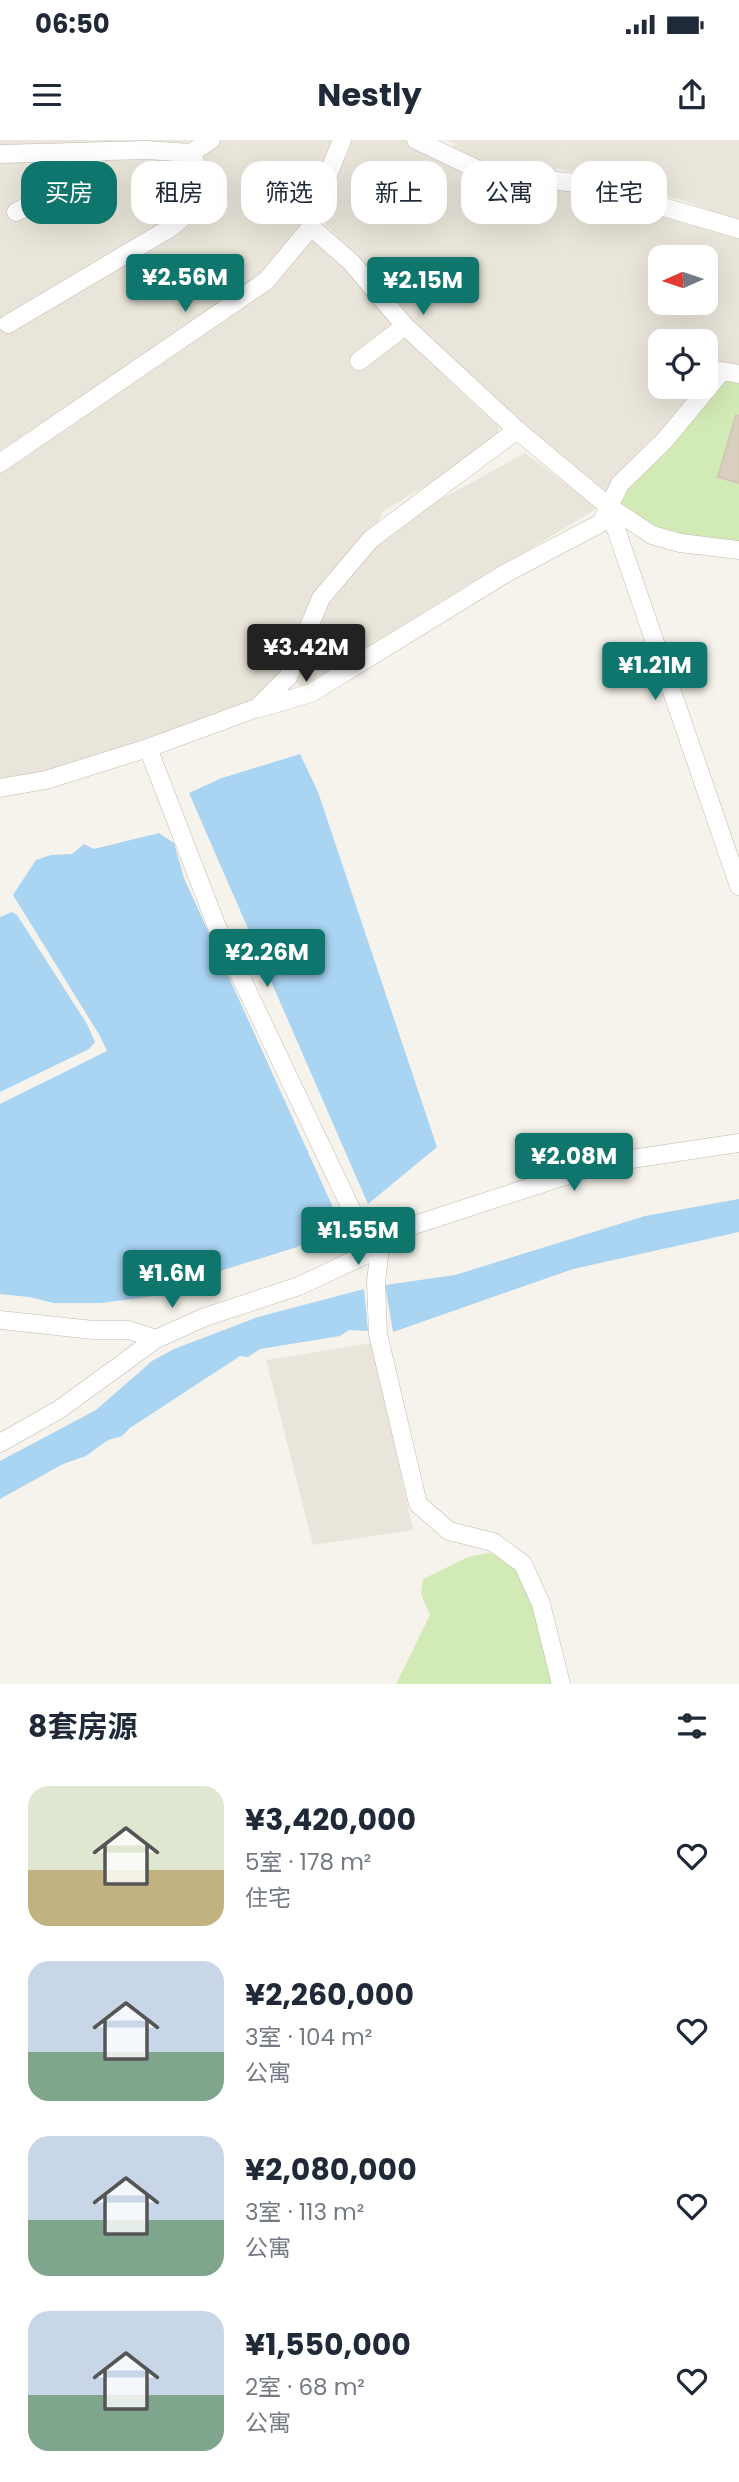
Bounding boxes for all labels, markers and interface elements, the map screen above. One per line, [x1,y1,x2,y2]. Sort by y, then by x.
text: 06:50 [35,6,110,42]
text: Nestly [317,72,422,117]
icon: menu [28,76,66,114]
icon: share [673,76,711,114]
chip: 买房 [21,161,117,224]
chip: 租房 [131,161,227,224]
chip: 筛选 [241,161,337,224]
chip: 新上 [351,161,447,224]
chip: 公寓 [461,161,557,224]
chip: 住宅 [571,161,667,224]
north arrow [648,245,718,315]
map controls [648,245,718,399]
pin: ¥2.56M [128,254,242,314]
pin: ¥2.15M [366,258,480,317]
text: ¥2.56M [142,261,228,293]
text: ¥2.15M [383,264,463,296]
button: locate [648,329,718,399]
pin: ¥3.42M [249,624,363,684]
text: ¥3.42M [263,631,349,663]
pin: ¥1.21M [598,643,712,702]
text: ¥1.21M [618,649,692,681]
pin: ¥2.26M [210,930,324,989]
text: ¥2.26M [225,936,309,968]
pin: ¥2.08M [517,1133,631,1193]
text: ¥2.08M [531,1140,617,1172]
pin: ¥1.55M [301,1208,415,1267]
text: ¥1.55M [317,1214,399,1246]
pin: ¥1.6M [123,1250,221,1310]
text: ¥1.6M [139,1257,205,1289]
text: 8套房源 [28,1705,137,1748]
icon: filters [673,1707,711,1745]
text: ¥3,420,000 [245,1798,416,1841]
icon: home [84,1814,168,1898]
icon: heart [673,1837,711,1875]
text: 5室 · 178 m² [245,1846,371,1878]
text: 住宅 [245,1882,291,1914]
text: ¥2,260,000 [245,1973,414,2016]
icon: home [84,1989,168,2073]
icon: heart [673,2012,711,2050]
text: 3室 · 104 m² [245,2021,372,2053]
text: 公寓 [245,2057,291,2089]
text: ¥2,080,000 [245,2148,417,2191]
icon: home [84,2164,168,2248]
icon: heart [673,2187,711,2225]
text: 3室 · 113 m² [245,2196,364,2228]
text: 公寓 [245,2232,291,2264]
text: ¥1,550,000 [245,2323,411,2366]
icon: home [84,2339,168,2423]
icon: heart [673,2362,711,2400]
text: 2室 · 68 m² [245,2371,365,2403]
text: 公寓 [245,2407,291,2439]

